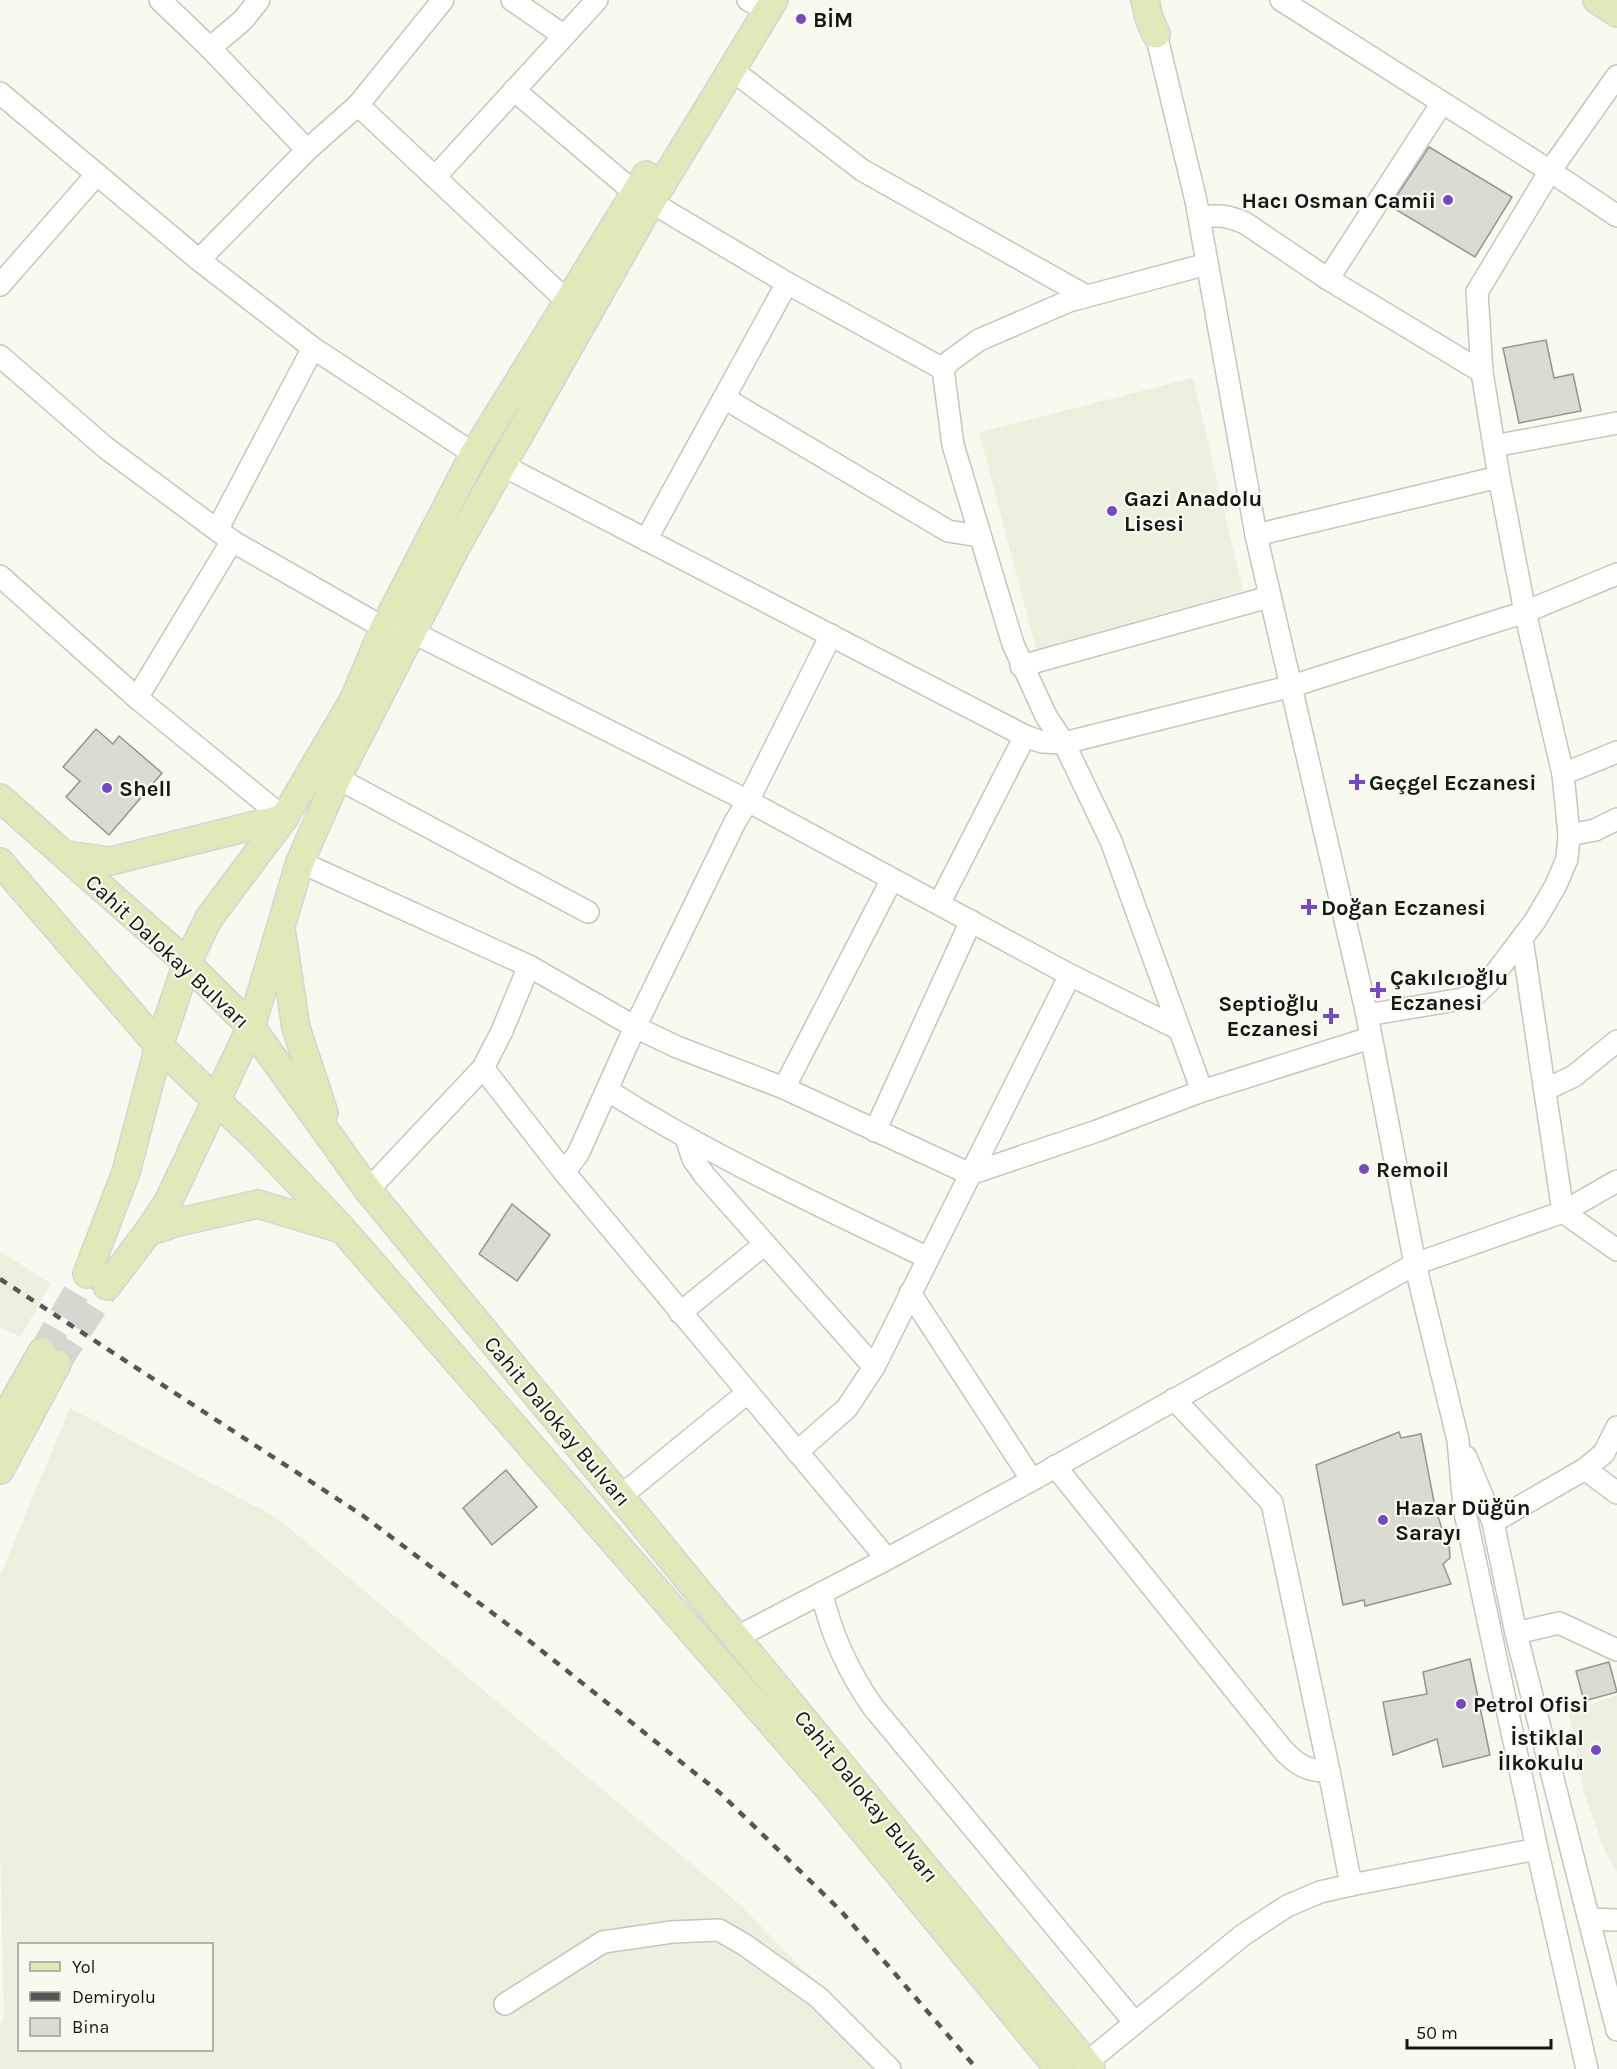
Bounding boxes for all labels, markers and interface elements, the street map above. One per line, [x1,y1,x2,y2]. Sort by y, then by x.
place label: BİM [813,7,853,33]
marker: BİM [794,12,808,26]
place label: Hacı Osman Camii [1241,188,1436,214]
marker: Hacı Osman Camii [1441,193,1455,207]
place label: Gazi Anadolu Lisesi [1124,486,1262,537]
marker: Gazi Anadolu Lisesi [1105,504,1119,518]
place label: Geçgel Eczanesi [1369,770,1536,796]
marker: Geçgel Eczanesi [1350,775,1364,789]
place label: Shell [119,776,172,802]
marker: Shell [100,781,114,795]
street label: Cahit Dalokay Bulvarı [80,869,255,1034]
place label: Doğan Eczanesi [1321,895,1486,921]
marker: Doğan Eczanesi [1302,900,1316,914]
place label: Çakılcıoğlu Eczanesi [1390,965,1508,1016]
marker: Çakılcıoğlu Eczanesi [1371,983,1385,997]
place label: Septioğlu Eczanesi [1218,991,1319,1042]
marker: Septioğlu Eczanesi [1324,1009,1338,1023]
place label: Remoil [1376,1157,1449,1183]
marker: Remoil [1357,1162,1371,1176]
street label: Cahit Dalokay Bulvarı [478,1331,636,1512]
place label: Hazar Düğün Sarayı [1395,1495,1531,1546]
marker: Hazar Düğün Sarayı [1376,1513,1390,1527]
place label: Petrol Ofisi [1473,1692,1589,1718]
marker: Petrol Ofisi [1454,1697,1468,1711]
street label: Cahit Dalokay Bulvarı [789,1705,944,1888]
place label: İstiklal İlkokulu [1498,1725,1584,1776]
marker: İstiklal İlkokulu [1589,1743,1603,1757]
legend [18,1943,213,2051]
text: Yol [72,1956,96,1978]
text: Demiryolu [72,1986,156,2008]
scale bar [1407,2012,1551,2050]
text: Bina [72,2016,109,2038]
text: 50 m [1416,2022,1458,2044]

